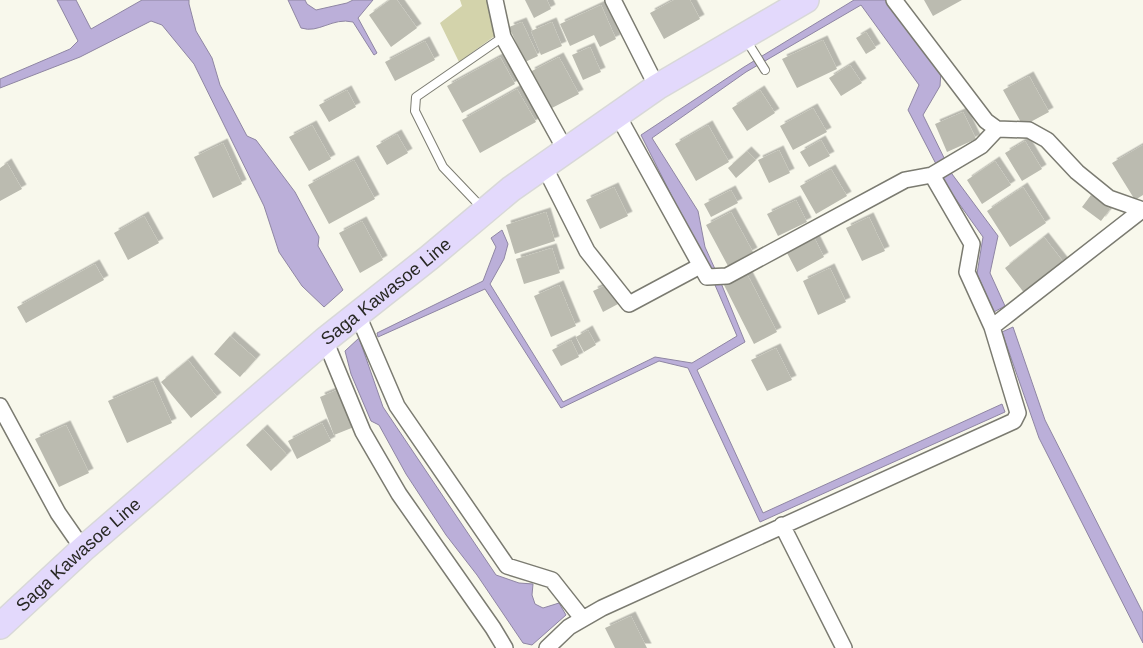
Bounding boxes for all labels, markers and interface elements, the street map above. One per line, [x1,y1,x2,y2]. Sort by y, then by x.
street label: Saga Kawasoe Line [317,234,455,349]
street label: Saga Kawasoe Line [12,494,145,616]

